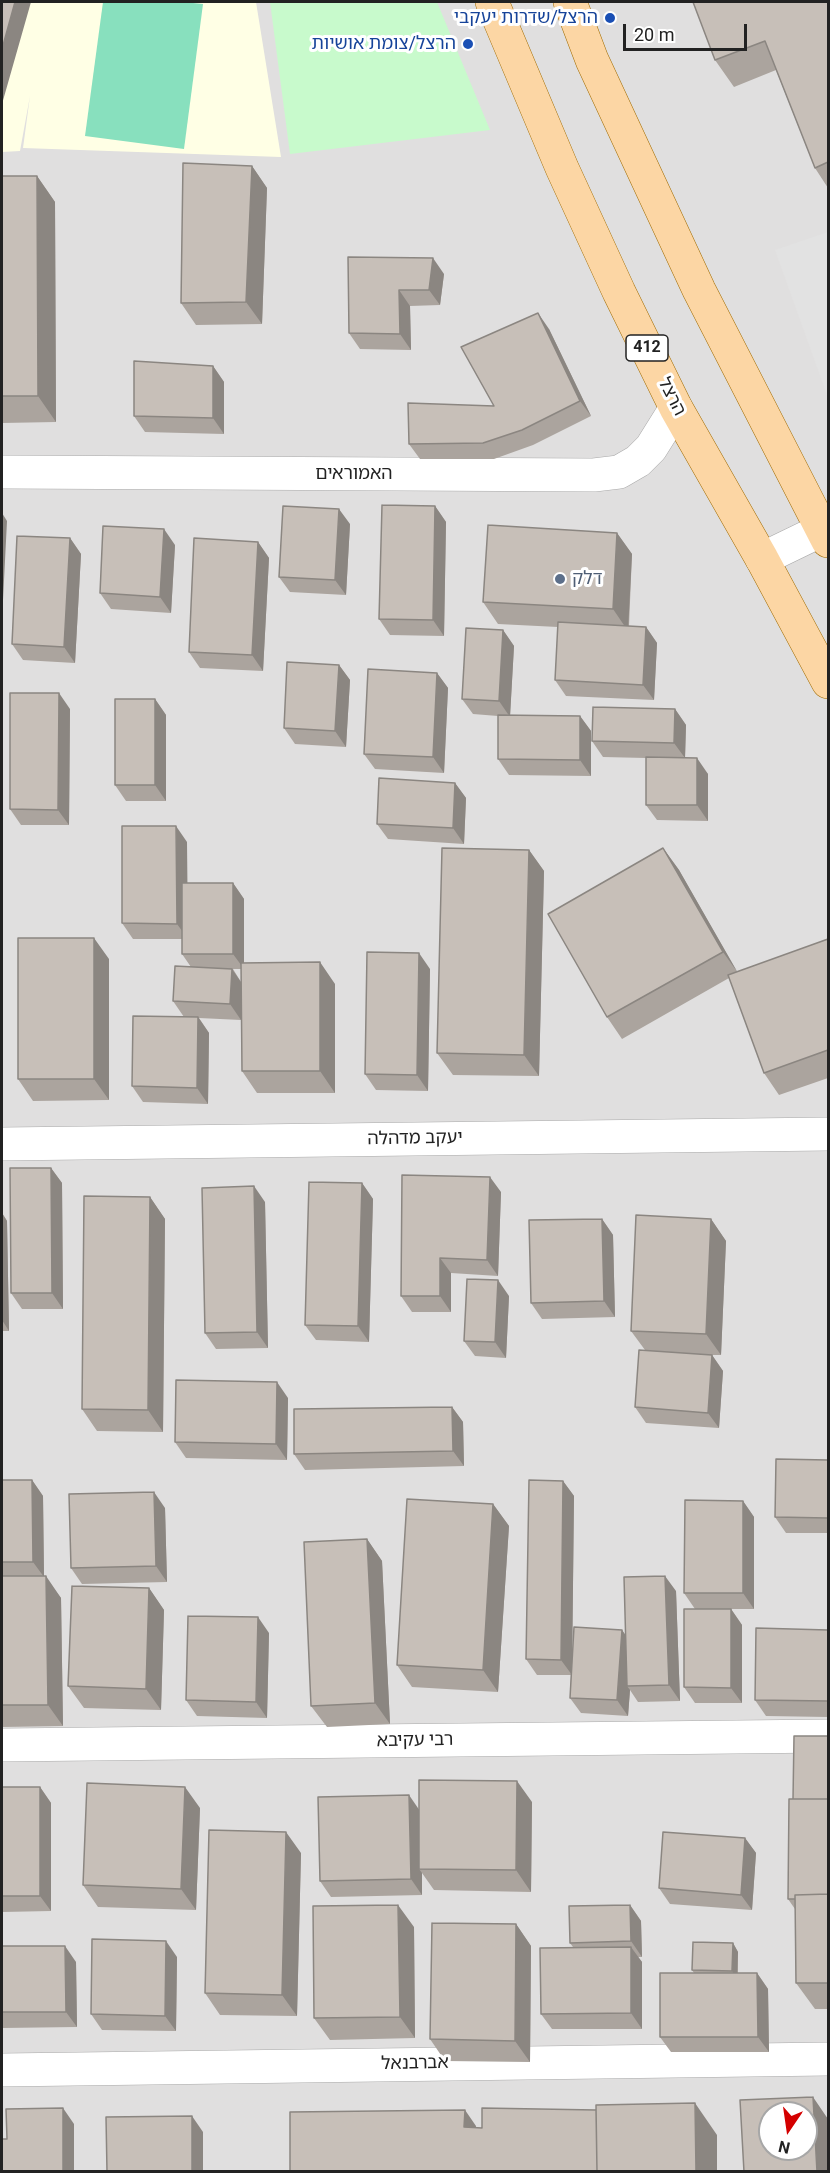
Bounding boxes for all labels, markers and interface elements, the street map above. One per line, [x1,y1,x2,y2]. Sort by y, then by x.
place label: הרצל/שדרות יעקבי [454,7,598,29]
marker: הרצל/שדרות יעקבי [603,11,617,25]
scale bar [626,12,750,50]
text: 20 m [634,24,674,45]
place label: הרצל/צומת אושיות [311,33,456,55]
marker: הרצל/צומת אושיות [461,37,475,51]
road number: 412 [626,335,668,361]
street label: הרצל [652,374,690,420]
street label: האמוראים [315,463,393,485]
place label: דלק [572,568,602,590]
marker: דלק [553,572,567,586]
street label: יעקב מדהלה [367,1127,463,1151]
street label: רבי עקיבא [377,1730,453,1752]
street label: אברבנאל [381,2053,449,2075]
north arrow [758,2101,818,2161]
text: N [777,2137,792,2158]

